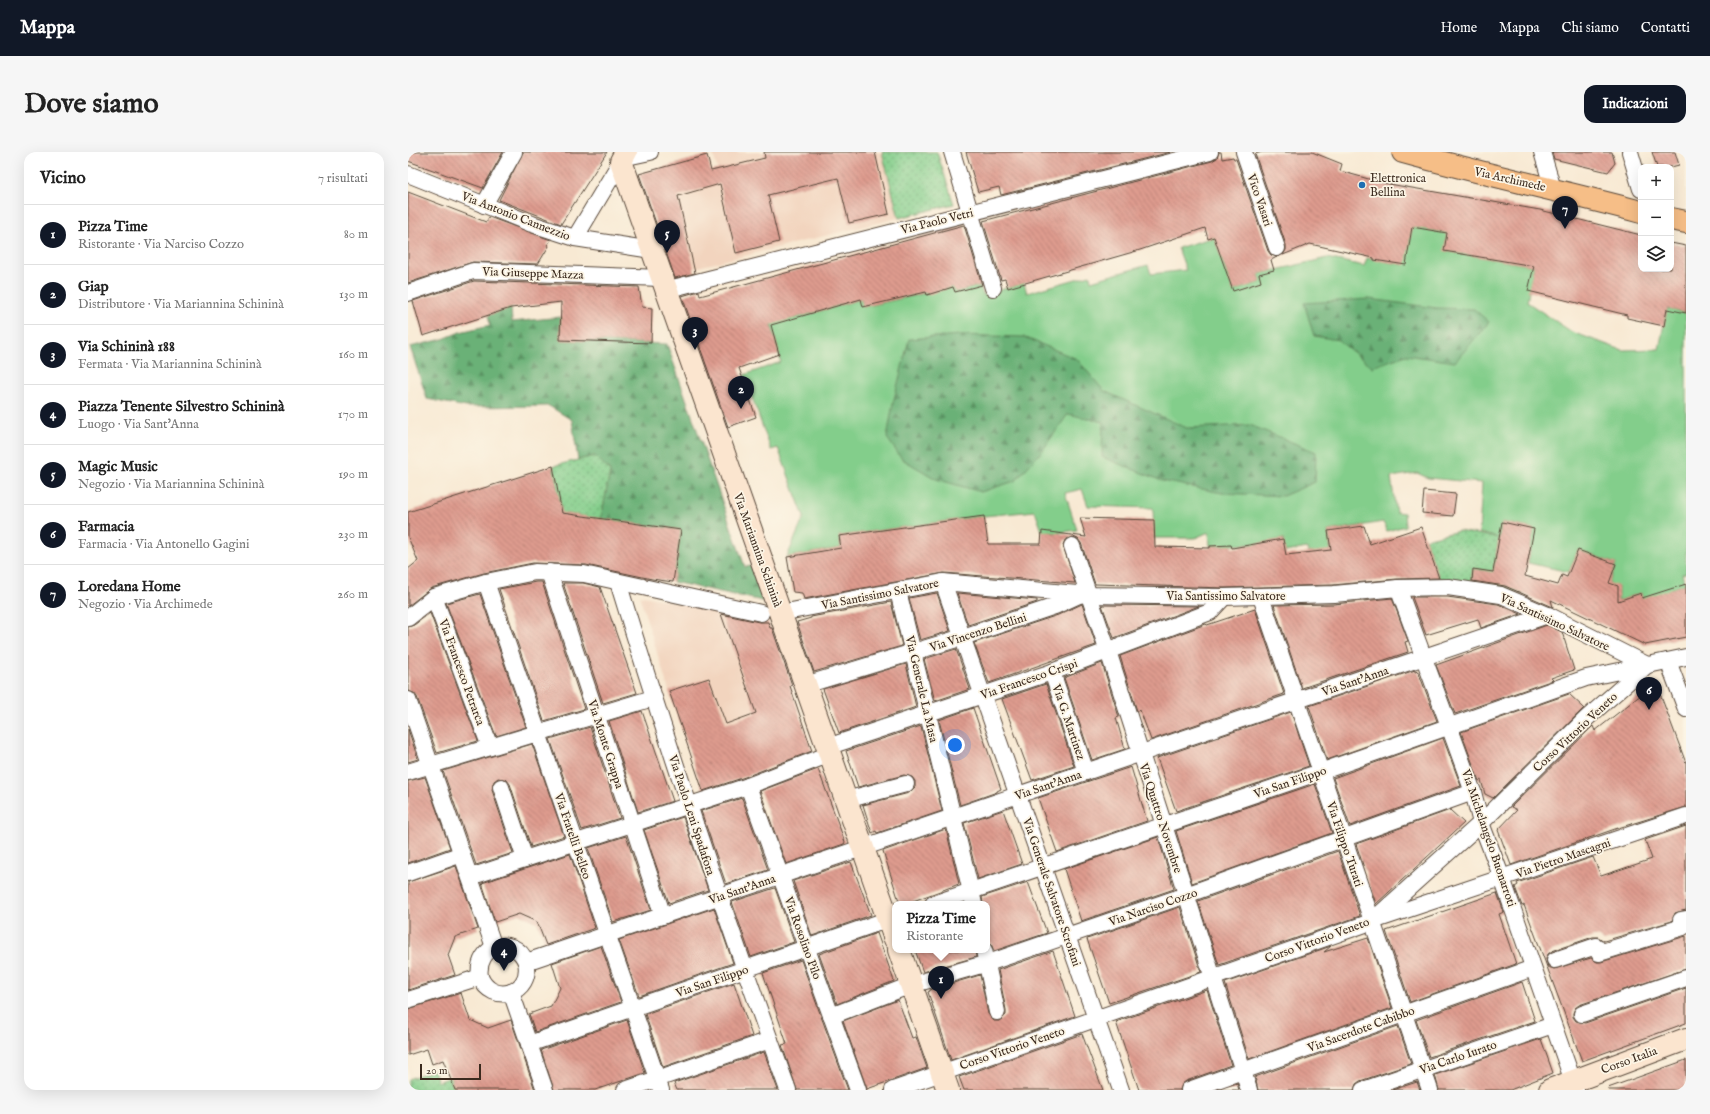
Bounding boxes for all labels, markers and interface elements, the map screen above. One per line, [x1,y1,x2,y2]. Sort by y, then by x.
text: Mappa [20,16,75,40]
text: Home [1441,19,1477,37]
text: Mappa [1499,19,1540,37]
text: Chi siamo [1562,19,1619,37]
text: Contatti [1641,19,1690,37]
button: Indicazioni [1584,85,1686,123]
text: Dove siamo [24,87,159,122]
street label: Via Archimede [1472,164,1547,195]
map controls [1638,164,1674,272]
button: + [1638,164,1674,200]
text: Vicino [40,168,86,189]
text: 7 risultati [318,170,368,187]
street label: Vico Vasari [1243,171,1275,228]
place label: Elettronica Bellina [1370,171,1427,200]
marker: Elettronica Bellina [1357,180,1367,190]
street label: Via Antonio Cannezzio [458,188,573,244]
pin: 7 [1552,196,1578,229]
button: − [1638,200,1674,236]
street label: Via Paolo Vetri [898,205,975,238]
text: Pizza Time [78,217,148,236]
pin: 5 [654,220,680,253]
text: 1 [51,226,55,243]
text: 80 m [344,226,368,243]
text: Ristorante · Via Narciso Cozzo [78,236,244,253]
button: layers [1638,236,1674,272]
street label: Via Giuseppe Mazza [481,264,585,284]
text: Giap [78,277,109,296]
text: 2 [50,286,56,303]
text: 130 m [339,286,368,303]
text: Distributore · Via Mariannina Schininà [78,296,284,313]
pin: 3 [682,317,708,350]
text: Via Schininà 188 [78,337,175,356]
text: 3 [51,346,55,363]
text: 160 m [338,346,368,363]
text: Fermata · Via Mariannina Schininà [78,356,262,373]
pin: 2 [728,376,754,409]
text: Piazza Tenente Silvestro Schininà [78,397,284,416]
text: 4 [50,406,56,423]
text: 170 m [338,406,368,423]
text: Luogo · Via Sant'Anna [78,416,199,433]
text: Magic Music [78,457,158,476]
text: 5 [51,466,55,483]
text: 190 m [338,466,368,483]
text: Negozio · Via Mariannina Schininà [78,476,264,493]
street label: Via Mariannina Schininà [730,490,785,610]
text: Farmacia [78,517,134,536]
text: 6 [50,526,56,543]
text: 230 m [338,526,368,543]
text: Farmacia · Via Antonello Gagini [78,536,250,553]
street label: Via Santissimo Salvatore [819,576,941,613]
text: Loredana Home [78,577,181,596]
text: 7 [50,586,56,603]
text: 260 m [337,586,368,603]
street label: Via Santissimo Salvatore [1165,589,1286,604]
street label: Via Santissimo Salvatore [1497,590,1612,655]
text: Negozio · Via Archimede [78,596,213,613]
street label: Via Vincenzo Bellini [927,610,1028,655]
street label: Via Francesco Petrarca [435,616,488,728]
street label: Via Generale La Masa [902,633,941,745]
street label: Via Francesco Crispi [978,656,1080,704]
street label: Via Sant'Anna [1319,663,1391,700]
pin: 6 [1636,677,1662,710]
street label: Via G. Martinez [1048,681,1089,762]
street label: Corso Vittorio Veneto [1530,689,1621,775]
street label: Via Monte Grappa [583,697,627,791]
your location [945,735,965,755]
street label: Via Paolo Leni Spadafora [664,752,718,878]
street label: Via Quattro Novembre [1135,760,1186,875]
street label: Via San Filippo [1251,763,1329,803]
street label: Via Sant'Anna [1012,767,1084,804]
street label: Via Michelangelo Buonarroti [1458,767,1519,909]
street label: Via Fratelli Belleo [550,790,594,882]
street label: Via Filippo Turati [1322,799,1366,889]
street label: Via Generale Salvatore Scrofani [1019,815,1084,968]
street label: Via Pietro Mascagni [1513,835,1613,882]
street label: Via Sant'Anna [706,871,778,908]
street label: Via Narciso Cozzo [1106,885,1200,930]
street label: Via Rosolino Pilo [780,894,825,982]
popup [892,901,990,953]
text: Pizza Time [906,909,976,928]
street label: Corso Vittorio Veneto [1263,914,1372,966]
text: Ristorante [906,928,963,945]
pin: 4 [491,938,517,971]
street label: Via San Filippo [673,962,751,1002]
pin: 1 [928,966,954,999]
street label: Via Sacerdote Cabibbo [1305,1003,1417,1056]
street label: Corso Vittorio Veneto [958,1023,1067,1074]
street label: Via Carlo Iurato [1417,1037,1499,1078]
street label: Corso Italia [1599,1043,1660,1078]
scale bar [420,1062,481,1081]
text: 20 m [426,1064,447,1078]

